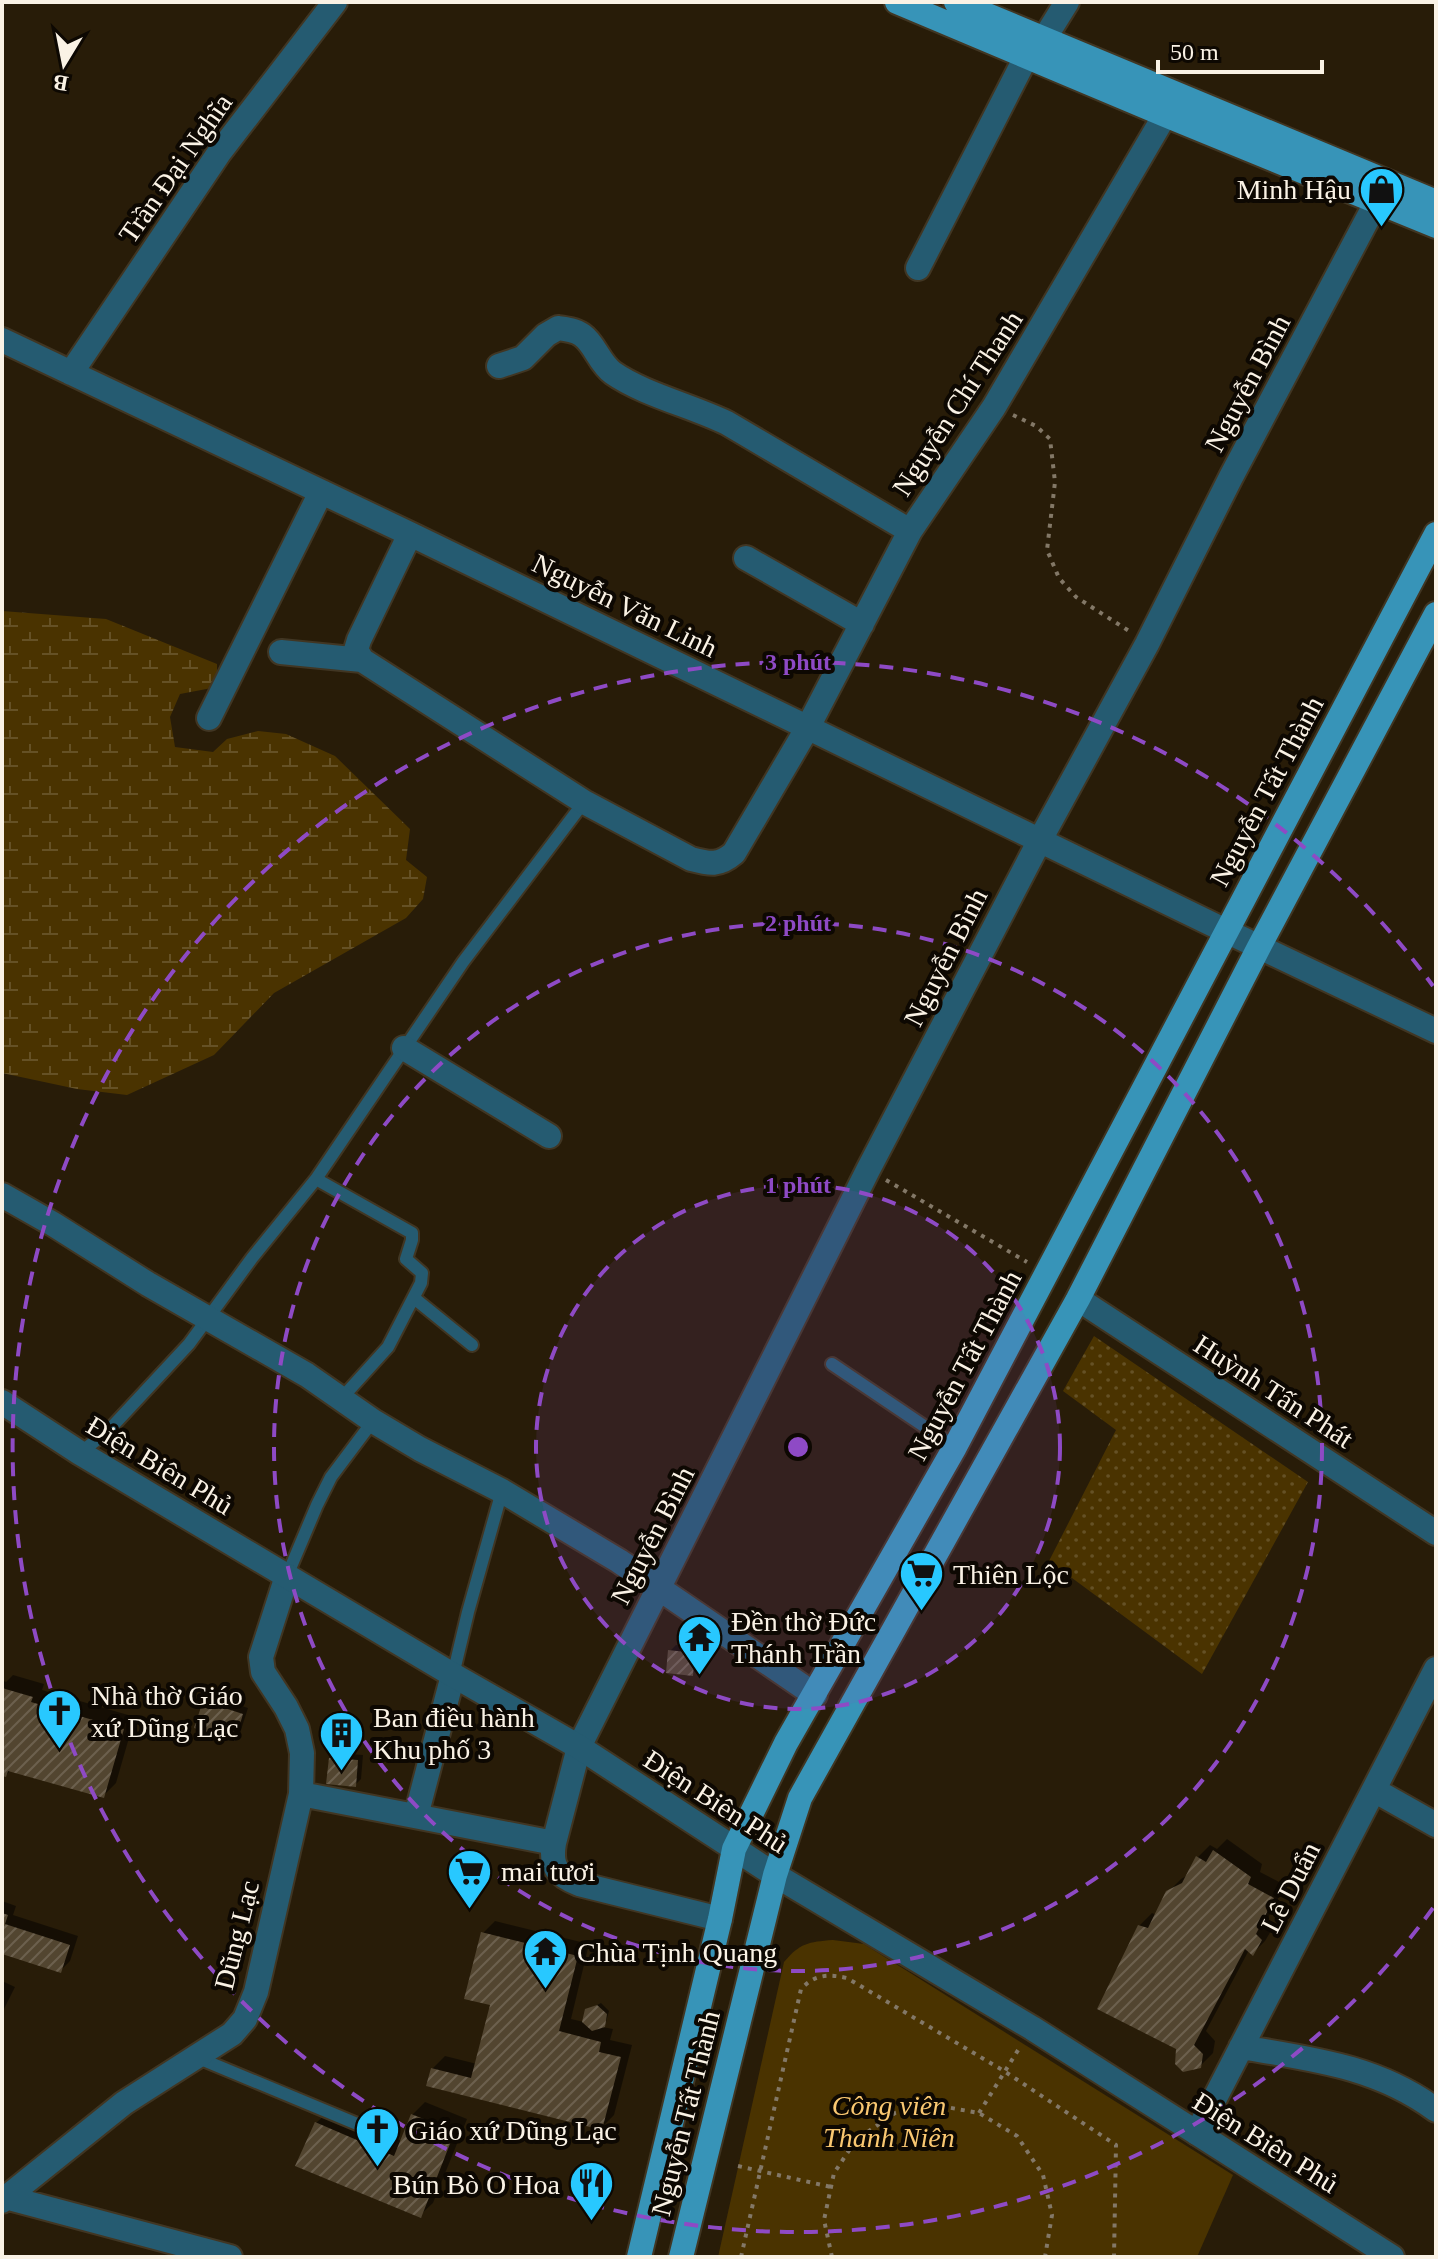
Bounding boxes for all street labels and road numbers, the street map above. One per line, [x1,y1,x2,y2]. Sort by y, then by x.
street label: Trần Đại Nghĩa [113,87,239,249]
street label: Nguyễn Chí Thanh [886,305,1029,502]
street label: Nguyễn Bình [1199,310,1296,457]
street label: Nguyễn Văn Linh [527,547,722,664]
street label: Nguyễn Tất Thành [1203,691,1330,891]
street label: Nguyễn Bình [898,883,993,1031]
street label: Nguyễn Tất Thành [901,1265,1028,1465]
street label: Huỳnh Tấn Phát [1189,1329,1359,1454]
street label: Điện Biên Phủ [81,1410,238,1521]
street label: Nguyễn Bình [605,1461,700,1609]
street label: Điện Biên Phủ [638,1744,793,1859]
street label: Lê Duẩn [1255,1837,1326,1938]
street label: Dũng Lạc [208,1877,265,1993]
street label: Nguyễn Tất Thành [645,2007,726,2219]
street label: Điện Biên Phủ [1188,2086,1344,2199]

